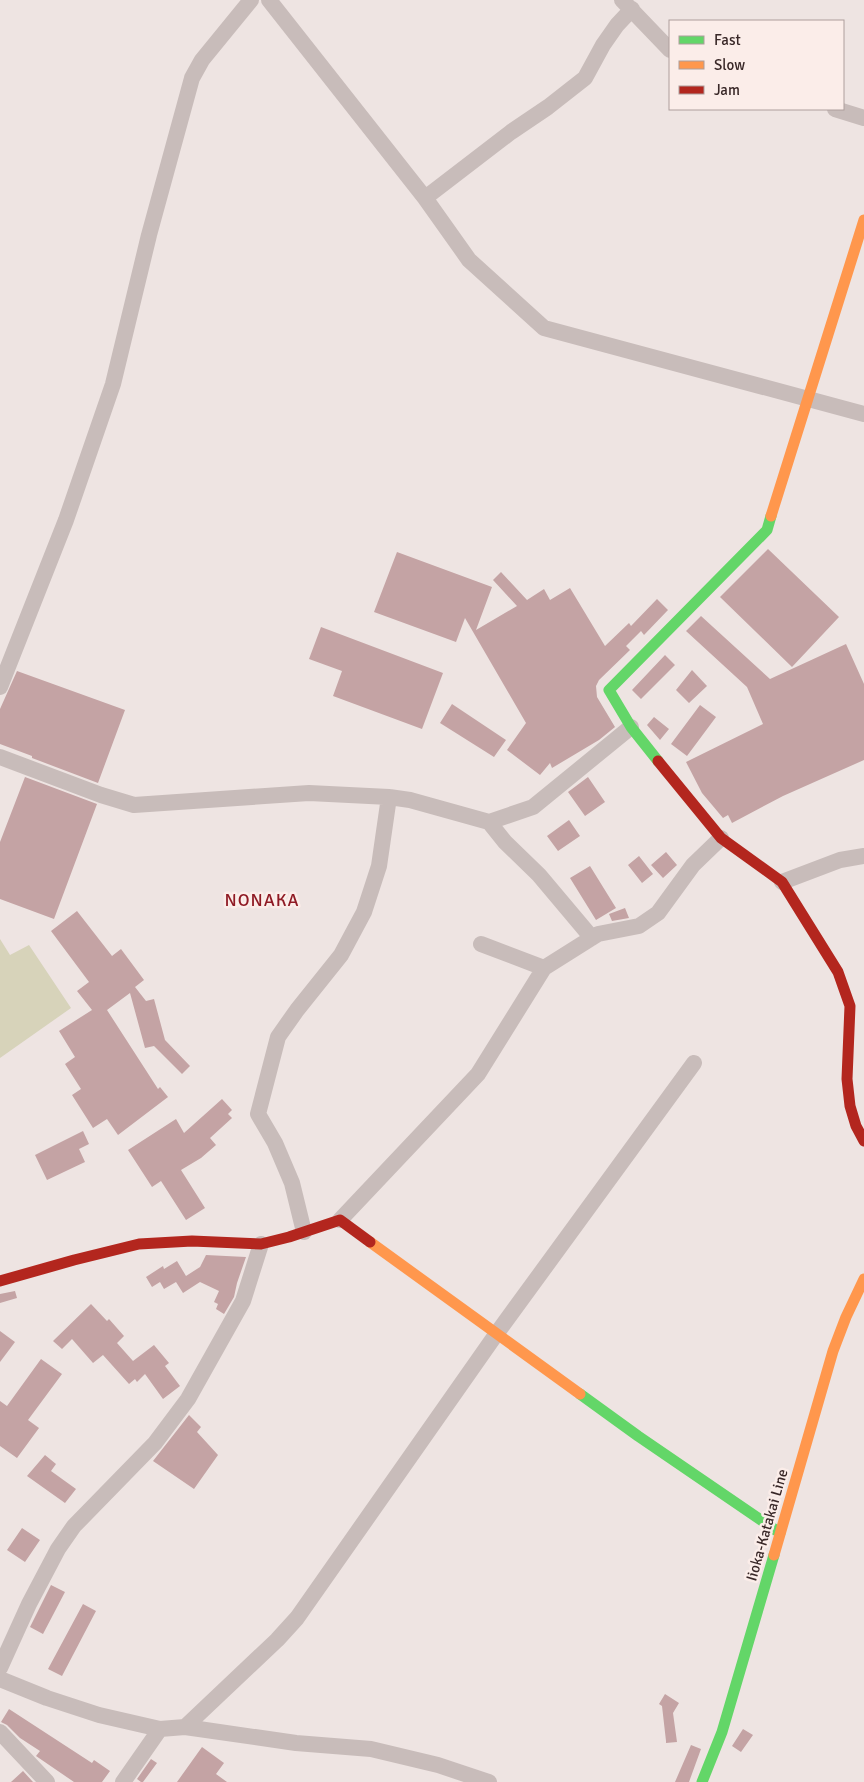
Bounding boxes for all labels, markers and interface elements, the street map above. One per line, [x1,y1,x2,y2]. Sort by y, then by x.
legend [669,20,844,110]
text: Fast [714,31,741,49]
text: Slow [714,56,745,74]
text: Jam [714,81,740,99]
district label: NONAKA [224,889,300,911]
street label: Iioka-Katakai Line [742,1467,792,1583]

